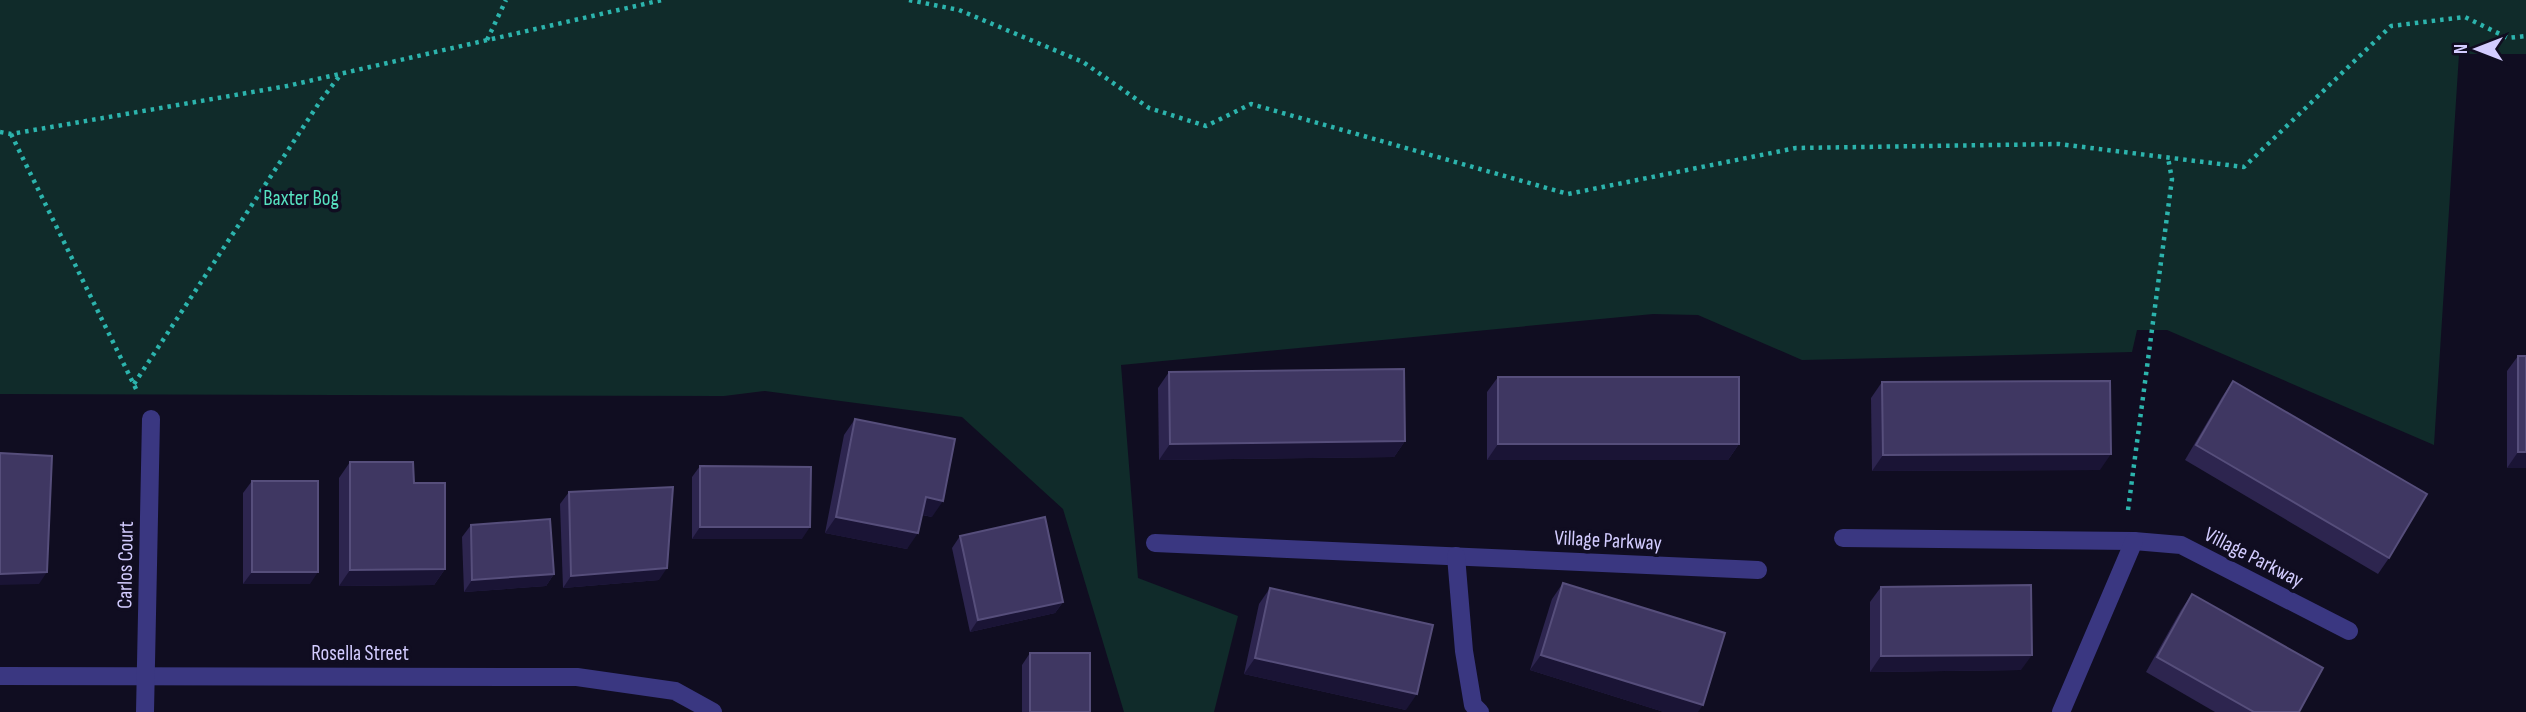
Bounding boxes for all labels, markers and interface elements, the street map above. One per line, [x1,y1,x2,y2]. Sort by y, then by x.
north arrow [2442,14,2512,84]
text: N [2450,44,2473,54]
park label: Baxter Bog [263,186,339,211]
street label: Carlos Court [112,521,139,609]
street label: Village Parkway [2200,522,2307,593]
street label: Village Parkway [1554,525,1662,556]
street label: Rosella Street [311,641,409,666]

